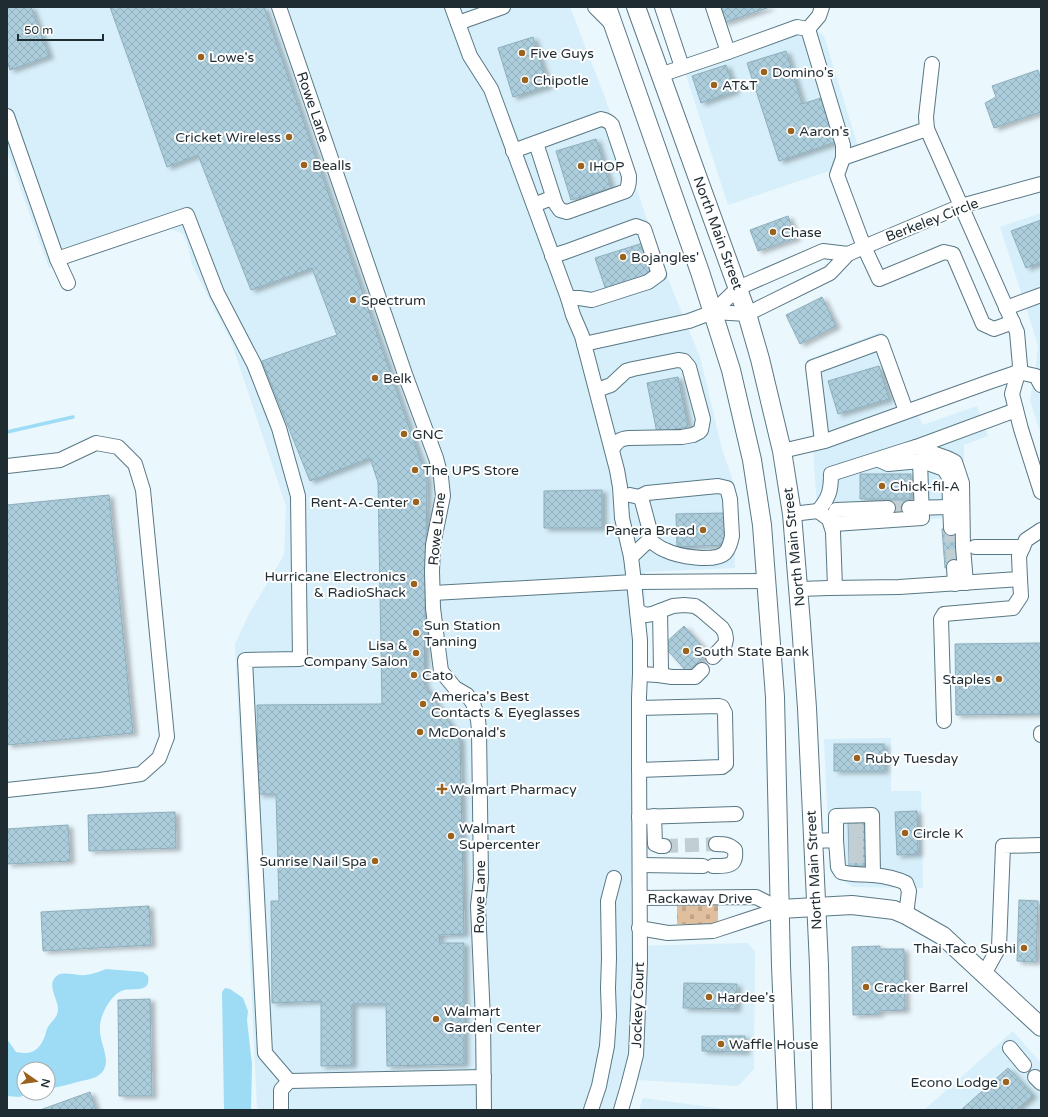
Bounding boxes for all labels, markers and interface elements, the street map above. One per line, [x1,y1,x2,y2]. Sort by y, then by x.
scale bar [18,16,103,42]
text: 50 m [24,23,53,37]
place label: Five Guys [530,45,594,62]
marker: Five Guys [517,48,527,58]
place label: Lowe's [209,49,254,66]
marker: Lowe's [196,52,206,62]
place label: Domino's [772,64,834,81]
marker: Domino's [759,67,769,77]
street label: Rowe Lane [293,70,333,144]
place label: Chipotle [533,72,589,89]
marker: Chipotle [520,75,530,85]
place label: AT&T [722,77,758,94]
marker: AT&T [709,80,719,90]
place label: Aaron's [799,123,850,140]
marker: Aaron's [786,126,796,136]
place label: Cricket Wireless [175,129,281,146]
marker: Cricket Wireless [284,132,294,142]
place label: Bealls [312,157,351,174]
place label: IHOP [589,158,624,175]
marker: Bealls [299,160,309,170]
marker: IHOP [576,161,586,171]
street label: North Main Street [690,174,747,293]
street label: Berkeley Circle [883,194,981,246]
place label: Chase [781,224,822,241]
marker: Chase [768,227,778,237]
place label: Bojangles' [631,249,699,266]
marker: Bojangles' [618,252,628,262]
place label: Spectrum [361,292,426,309]
marker: Spectrum [348,295,358,305]
place label: Belk [383,370,412,387]
marker: Belk [370,373,380,383]
place label: GNC [412,426,444,443]
marker: GNC [399,429,409,439]
place label: The UPS Store [423,462,519,479]
marker: The UPS Store [410,465,420,475]
place label: Chick-fil-A [890,478,960,495]
marker: Chick-fil-A [877,481,887,491]
street label: North Main Street [779,486,809,607]
street label: Rowe Lane [425,492,449,566]
place label: Rent-A-Center [311,494,409,511]
marker: Rent-A-Center [411,497,421,507]
place label: Panera Bread [605,522,695,539]
marker: Panera Bread [698,525,708,535]
place label: Hurricane Electronics & RadioShack [264,568,406,601]
marker: Hurricane Electronics & RadioShack [409,579,419,589]
place label: Sun Station Tanning [424,617,500,650]
marker: Sun Station Tanning [411,628,421,638]
place label: Lisa & Company Salon [304,637,408,670]
place label: South State Bank [694,643,809,660]
marker: South State Bank [681,646,691,656]
marker: Lisa & Company Salon [411,648,421,658]
place label: Cato [422,667,453,684]
marker: Cato [409,670,419,680]
place label: Staples [943,671,991,688]
marker: Staples [994,674,1004,684]
place label: America's Best Contacts & Eyeglasses [431,688,580,721]
marker: America's Best Contacts & Eyeglasses [418,699,428,709]
place label: McDonald's [428,724,506,741]
marker: McDonald's [415,727,425,737]
place label: Ruby Tuesday [865,750,959,767]
marker: Ruby Tuesday [852,753,862,763]
place label: Walmart Pharmacy [450,781,577,798]
marker: Walmart Pharmacy [437,784,447,794]
street label: North Main Street [802,809,826,930]
place label: Walmart Supercenter [459,820,541,853]
place label: Circle K [913,825,963,842]
marker: Circle K [900,828,910,838]
marker: Walmart Supercenter [446,831,456,841]
place label: Sunrise Nail Spa [259,853,367,870]
marker: Sunrise Nail Spa [370,856,380,866]
street label: Rowe Lane [471,860,489,934]
street label: Rackaway Drive [648,890,753,907]
place label: Thai Taco Sushi [913,940,1016,957]
marker: Thai Taco Sushi [1019,943,1029,953]
street label: Jockey Court [628,961,648,1048]
place label: Cracker Barrel [874,979,968,996]
marker: Cracker Barrel [861,982,871,992]
place label: Hardee's [717,989,775,1006]
marker: Hardee's [704,992,714,1002]
place label: Walmart Garden Center [444,1003,542,1036]
marker: Walmart Garden Center [431,1014,441,1024]
place label: Waffle House [729,1036,818,1053]
marker: Waffle House [716,1039,726,1049]
north arrow [16,1061,56,1101]
place label: Econo Lodge [911,1074,998,1091]
text: N [38,1077,53,1089]
marker: Econo Lodge [1001,1077,1011,1087]

